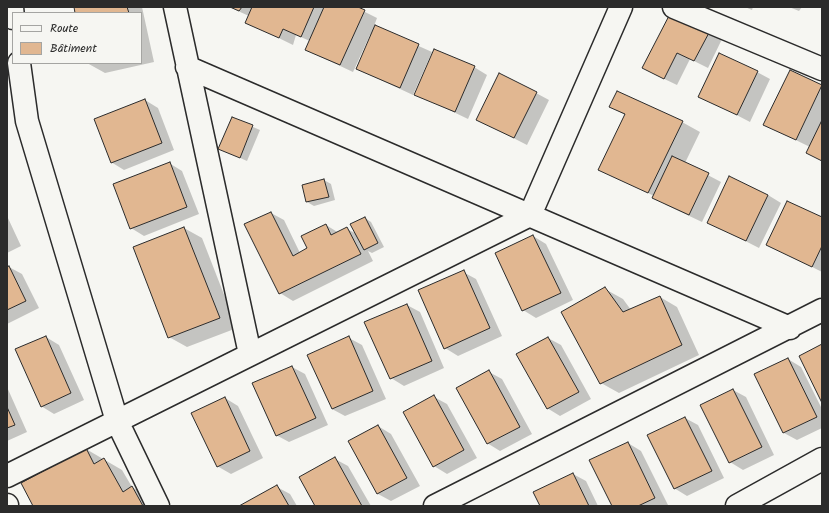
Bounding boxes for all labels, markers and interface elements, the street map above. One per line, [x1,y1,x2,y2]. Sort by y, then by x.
legend [12,12,142,64]
text: Route [50,19,78,38]
text: Bâtiment [50,39,97,58]

